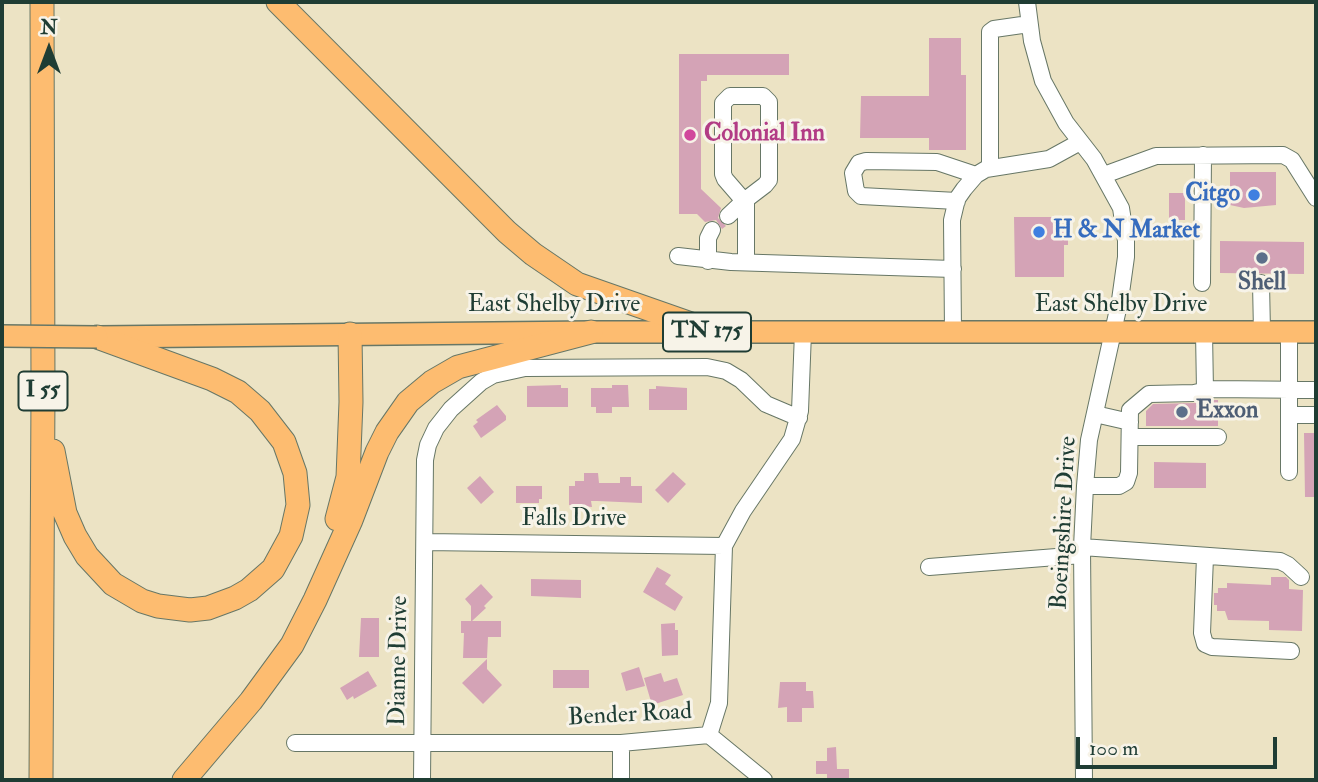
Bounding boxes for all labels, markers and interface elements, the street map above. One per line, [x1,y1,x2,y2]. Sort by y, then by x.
north arrow [14,14,84,84]
text: N [40,16,58,40]
place label: Colonial Inn [704,121,825,149]
marker: Colonial Inn [682,127,698,143]
place label: Citgo [1185,181,1240,209]
marker: Citgo [1246,187,1262,203]
place label: H & N Market [1053,218,1200,246]
marker: H & N Market [1031,224,1047,240]
marker: Shell [1254,250,1270,266]
place label: Shell [1238,270,1286,298]
street label: East Shelby Drive [468,292,640,320]
street label: East Shelby Drive [1035,292,1207,320]
road number: TN 175 [663,312,751,352]
road number: I 55 [19,372,68,410]
place label: Exxon [1196,398,1258,426]
marker: Exxon [1174,404,1190,420]
street label: Boeingshire Drive [1046,435,1084,611]
street label: Falls Drive [522,506,626,534]
street label: Dianne Drive [384,595,416,727]
street label: Bender Road [567,698,693,734]
scale bar [1080,722,1281,766]
text: 100 m [1089,735,1139,762]

